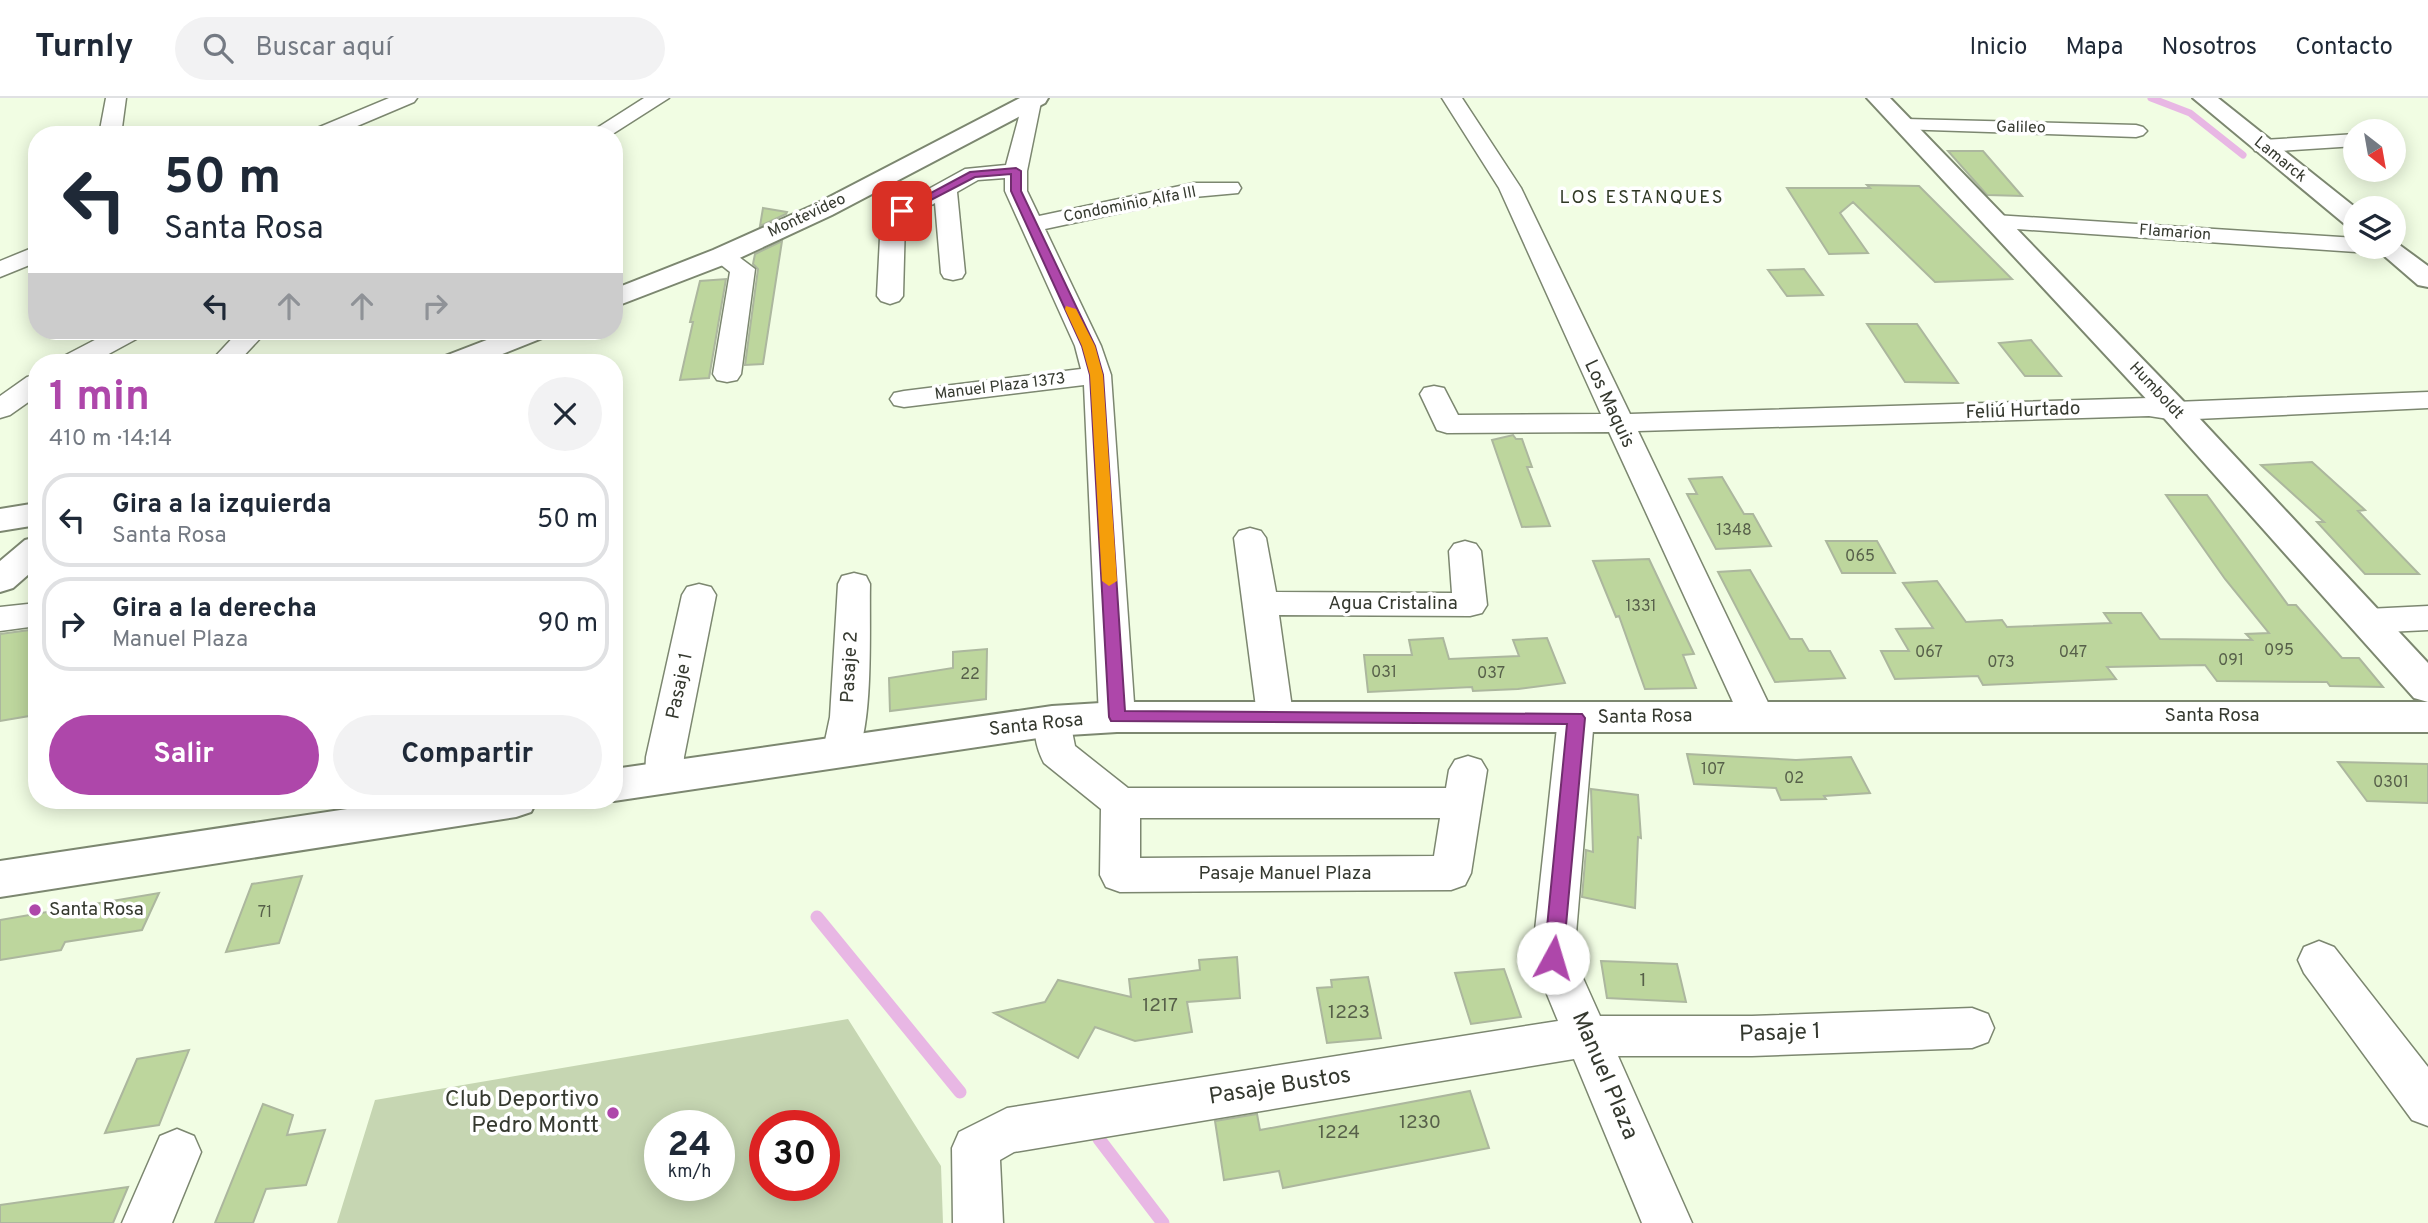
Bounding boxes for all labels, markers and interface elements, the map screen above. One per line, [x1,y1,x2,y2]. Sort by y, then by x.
search box [175,17,665,80]
text: Turnly [35,27,133,69]
icon: search [199,29,237,67]
text: Buscar aquí [255,32,392,65]
text: Inicio [1970,33,2027,63]
text: Mapa [2065,33,2124,63]
text: Nosotros [2162,33,2257,63]
text: Contacto [2295,33,2393,63]
street label: Galileo [1996,118,2046,138]
north arrow [2343,119,2406,182]
map controls [2343,119,2406,259]
street label: Lamarck [2250,133,2310,187]
text: 50 m [164,149,281,211]
icon: left [49,154,140,245]
pin [872,181,932,241]
street label: Condominio Alfa III [1062,182,1198,228]
district label: LOS ESTANQUES [1559,187,1725,210]
street label: Montevideo [765,189,849,243]
icon: arrive [883,192,921,230]
button: layers [2343,196,2406,259]
text: Santa Rosa [164,210,324,250]
street label: Flamarion [2138,221,2212,245]
icon: left [197,287,235,325]
icon: ahead [270,287,308,325]
icon: ahead [343,287,381,325]
icon: right [416,287,454,325]
street label: Los Maquis [1578,356,1640,452]
street label: Humboldt [2124,358,2188,424]
street label: Manuel Plaza 1373 [933,369,1067,405]
text: 1 min [49,372,150,425]
button: close [528,377,602,451]
street label: Feliú Hurtado [1965,397,2081,425]
text: 410 m · 14:14 [49,425,172,454]
text: Gira a la izquierda [112,489,331,522]
icon: left [53,501,91,539]
text: 50 m [537,504,598,537]
house number: 1348 [1716,521,1752,541]
text: Santa Rosa [112,522,227,551]
house number: 065 [1845,547,1875,567]
street label: Agua Cristalina [1328,592,1458,616]
text: Gira a la derecha [112,593,317,626]
house number: 1331 [1625,597,1657,617]
icon: right [53,605,91,643]
text: 90 m [538,608,598,641]
text: Manuel Plaza [112,626,248,655]
street label: Pasaje 2 [836,630,864,704]
house number: 095 [2264,641,2294,661]
house number: 067 [1915,643,1943,663]
house number: 047 [2059,643,2087,663]
street label: Pasaje 1 [661,651,699,721]
house number: 091 [2218,651,2244,671]
house number: 073 [1987,653,2015,673]
house number: 031 [1371,663,1397,683]
house number: 037 [1477,664,1505,684]
house number: 22 [960,665,980,685]
street label: Santa Rosa [1597,704,1693,730]
street label: Santa Rosa [2165,704,2259,728]
street label: Santa Rosa [988,708,1084,742]
button: Salir [49,715,319,795]
button: Compartir [333,715,602,795]
house number: 107 [1701,760,1725,780]
house number: 02 [1784,769,1804,789]
house number: 0301 [2373,773,2409,793]
street label: Pasaje Manuel Plaza [1199,862,1371,886]
place label: Santa Rosa [49,898,144,922]
marker: Santa Rosa [27,902,43,918]
house number: 71 [258,903,272,923]
position arrow [1516,921,1590,995]
house number: 1 [1639,969,1647,993]
house number: 1217 [1142,994,1178,1018]
house number: 1223 [1328,1001,1370,1025]
street label: Manuel Plaza [1564,1008,1644,1144]
street label: Pasaje 1 [1739,1018,1821,1050]
street label: Pasaje Bustos [1207,1061,1353,1113]
place label: Club Deportivo Pedro Montt [445,1086,599,1141]
marker: Club Deportivo Pedro Montt [605,1105,621,1121]
speed limit sign: 30 [749,1110,840,1201]
house number: 1230 [1399,1111,1441,1135]
house number: 1224 [1318,1121,1360,1145]
text: 24 [668,1124,711,1168]
text: km/h [668,1161,711,1184]

